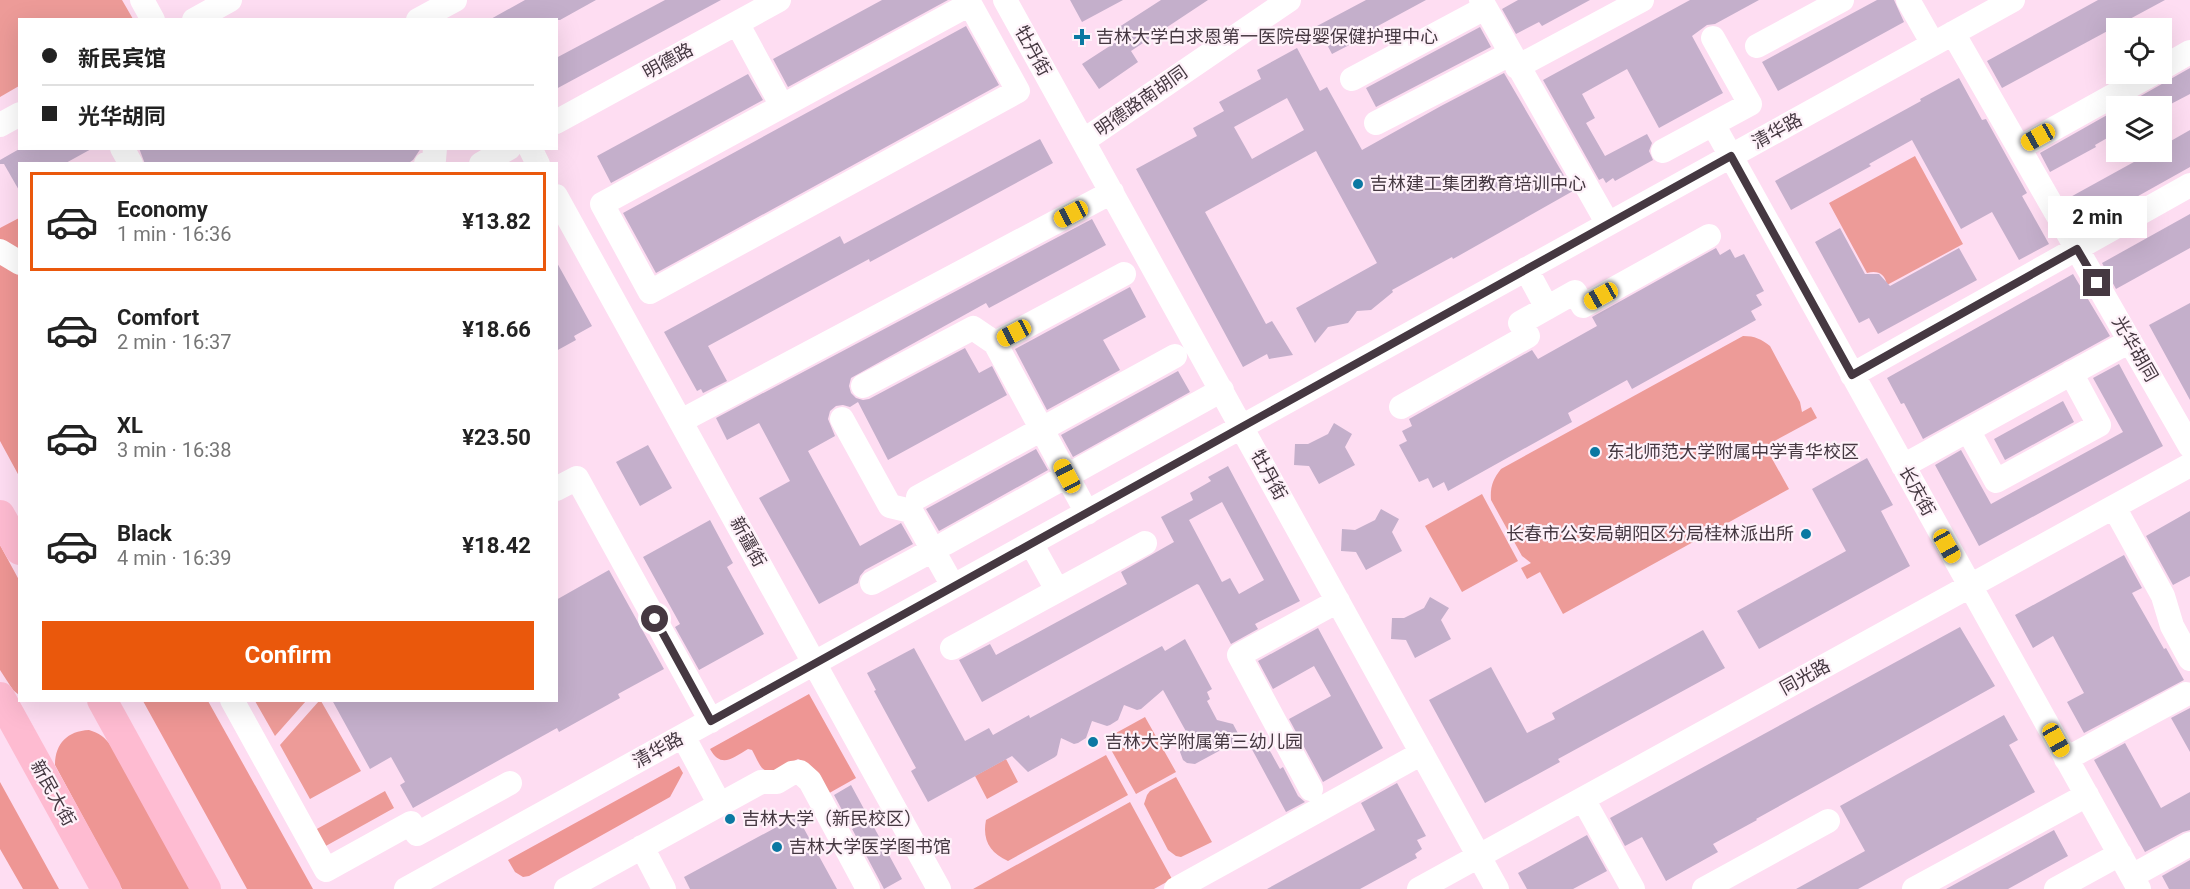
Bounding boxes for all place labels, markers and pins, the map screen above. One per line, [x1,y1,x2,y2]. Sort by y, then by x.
place label: 吉林大学白求恩第一医院母婴保健护理中心 [1096,26,1438,47]
marker: 吉林大学白求恩第一医院母婴保健护理中心 [1073,28,1091,46]
place label: 吉林建工集团教育培训中心 [1370,173,1586,194]
marker: 吉林建工集团教育培训中心 [1351,177,1365,191]
place label: 东北师范大学附属中学青华校区 [1607,441,1859,462]
marker: 东北师范大学附属中学青华校区 [1588,445,1602,459]
place label: 长春市公安局朝阳区分局桂林派出所 [1506,523,1794,544]
marker: 长春市公安局朝阳区分局桂林派出所 [1799,527,1813,541]
place label: 吉林大学附属第三幼儿园 [1105,731,1303,752]
marker: 吉林大学附属第三幼儿园 [1086,735,1100,749]
place label: 吉林大学（新民校区） [742,808,922,829]
marker: 吉林大学（新民校区） [723,812,737,826]
place label: 吉林大学医学图书馆 [789,836,951,857]
marker: 吉林大学医学图书馆 [770,840,784,854]

